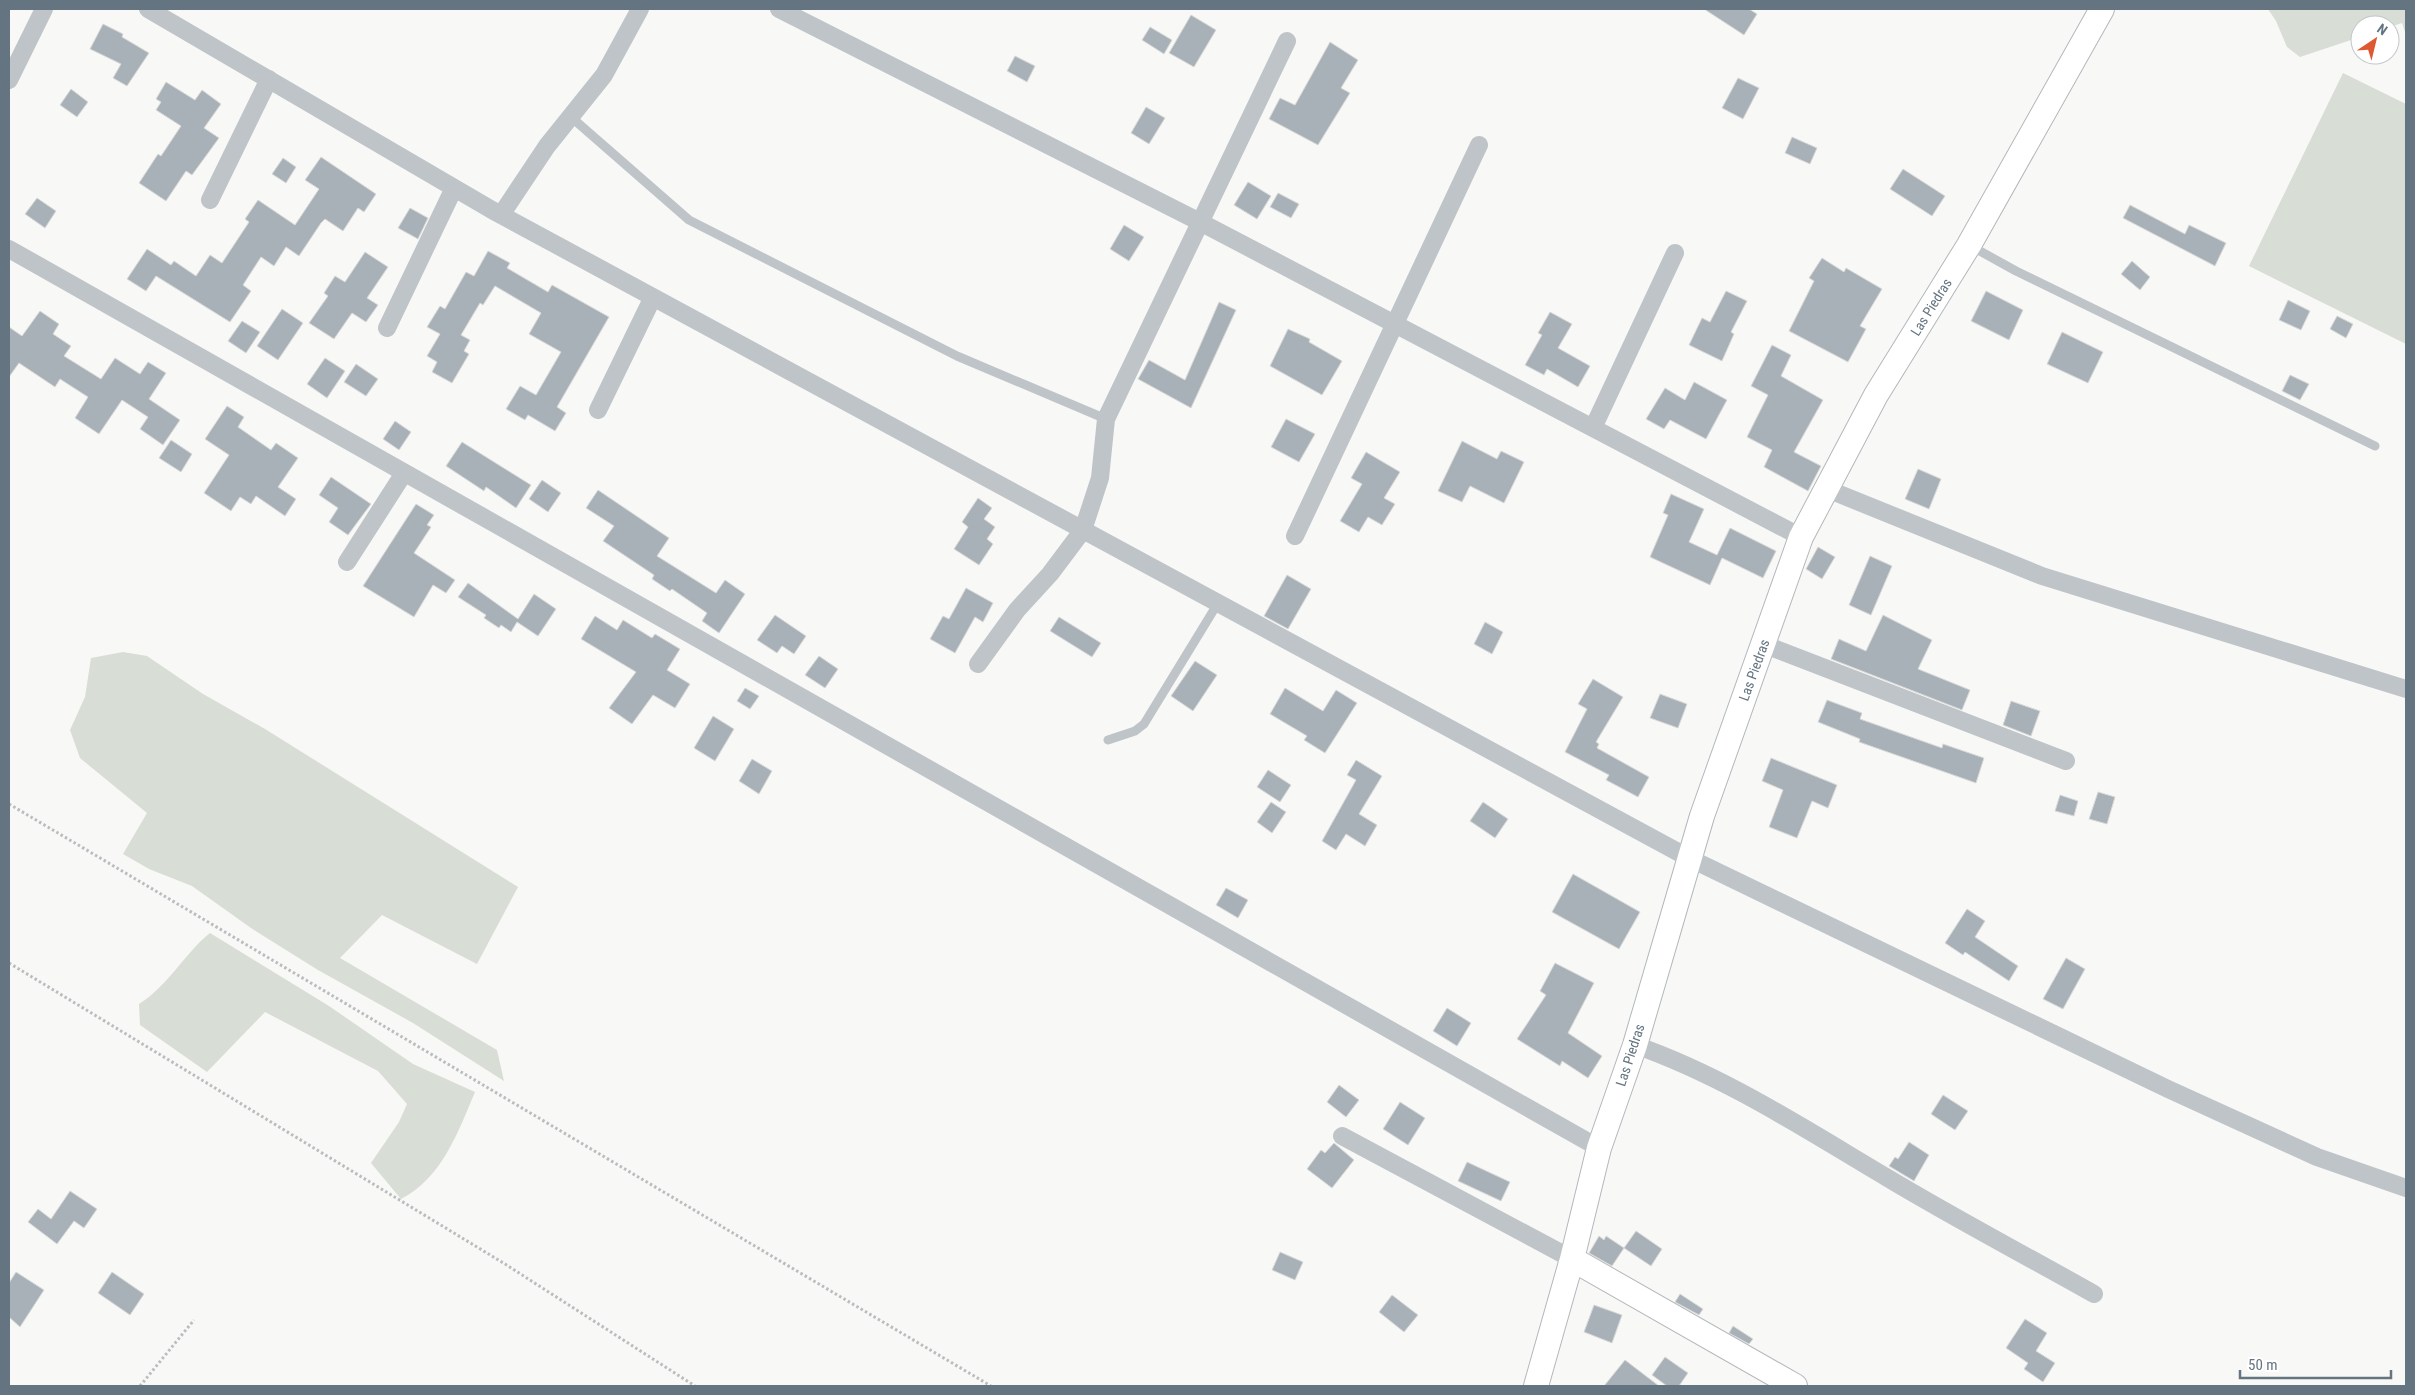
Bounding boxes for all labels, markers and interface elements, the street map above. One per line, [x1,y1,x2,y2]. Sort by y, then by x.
north arrow [2350,15,2400,65]
text: N [2374,20,2391,38]
street label: Las Piedras [1907,275,1955,339]
street label: Las Piedras [1735,637,1773,703]
street label: Las Piedras [1612,1022,1648,1088]
scale bar [2240,1348,2391,1380]
text: 50 m [2248,1356,2278,1374]

